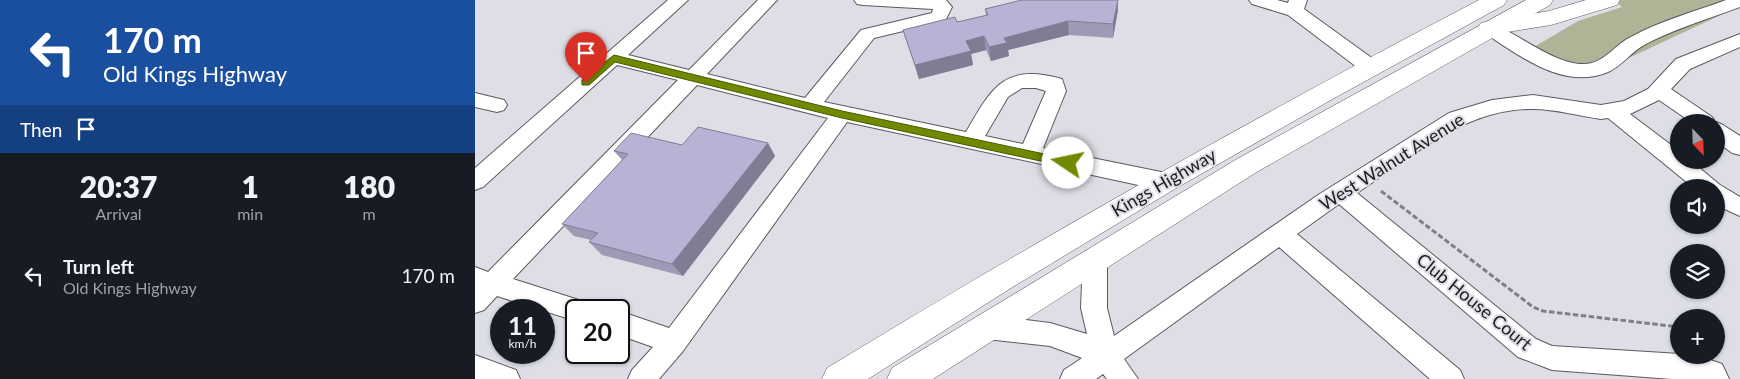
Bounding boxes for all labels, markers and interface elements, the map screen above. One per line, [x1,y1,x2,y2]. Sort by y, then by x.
text: 170 m [103,18,202,60]
icon: left [20,20,85,85]
pin [565,32,607,83]
icon: arrive [572,39,600,67]
text: Old Kings Highway [103,60,287,87]
street label: West Walnut Avenue [1315,108,1468,215]
north arrow [1670,114,1725,169]
map controls [1670,114,1725,364]
icon: arrive [72,115,100,143]
text: Then [20,118,62,141]
position arrow [1041,136,1093,188]
street label: Kings Highway [1107,143,1220,221]
text: 20:37 [80,168,157,204]
text: 1 [241,168,259,204]
text: 180 [343,168,395,204]
button: sound [1670,179,1725,234]
text: Arrival [96,204,142,223]
text: min [237,204,263,223]
text: m [362,204,376,223]
button: layers [1670,244,1725,299]
street label: Club House Court [1413,248,1537,355]
text: Turn left [63,255,134,278]
icon: left [20,262,48,290]
text: 170 m [401,264,455,287]
text: Old Kings Highway [63,278,197,297]
speed limit sign: 20 [565,299,630,364]
button: + [1670,309,1725,364]
text: 11 [508,310,537,340]
text: km/h [508,336,537,351]

